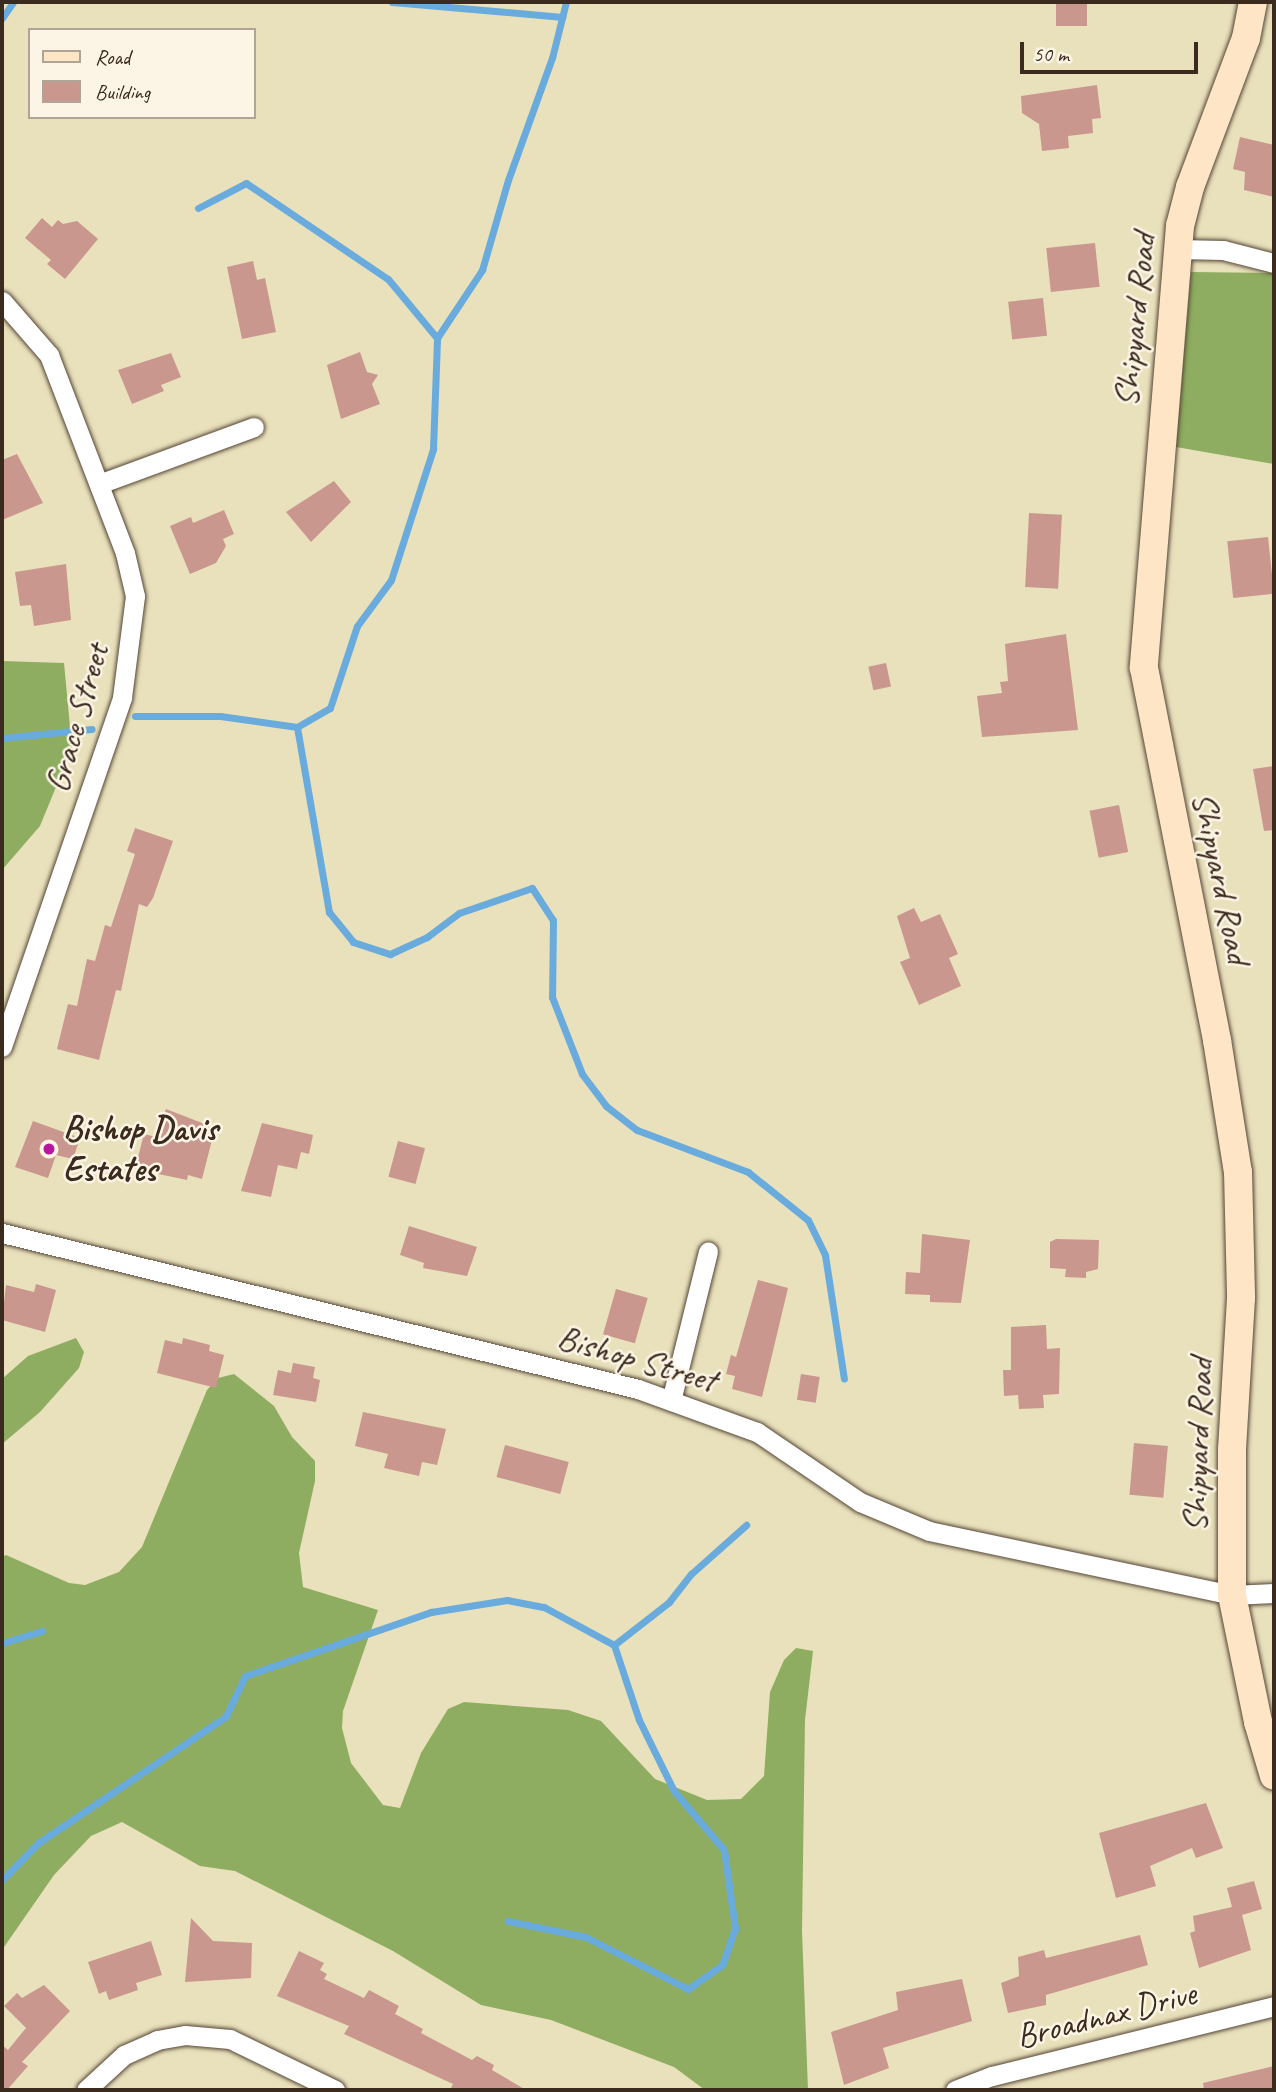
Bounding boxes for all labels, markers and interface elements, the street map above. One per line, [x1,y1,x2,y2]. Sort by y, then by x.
legend [28,28,256,119]
scale bar [1024,28,1202,72]
text: 50 m [1033,41,1069,67]
text: Road [95,44,130,70]
text: Building [95,79,150,105]
street label: Shipyard Road [1105,232,1165,408]
street label: Grace Street [36,639,118,797]
street label: Shipyard Road [1182,789,1260,967]
place label: Bishop Davis Estates [63,1108,217,1190]
marker: Bishop Davis Estates [41,1141,57,1157]
street label: Bishop Street [553,1316,721,1402]
street label: Shipyard Road [1174,1358,1222,1532]
street label: Broadnax Drive [1011,1972,1201,2058]

